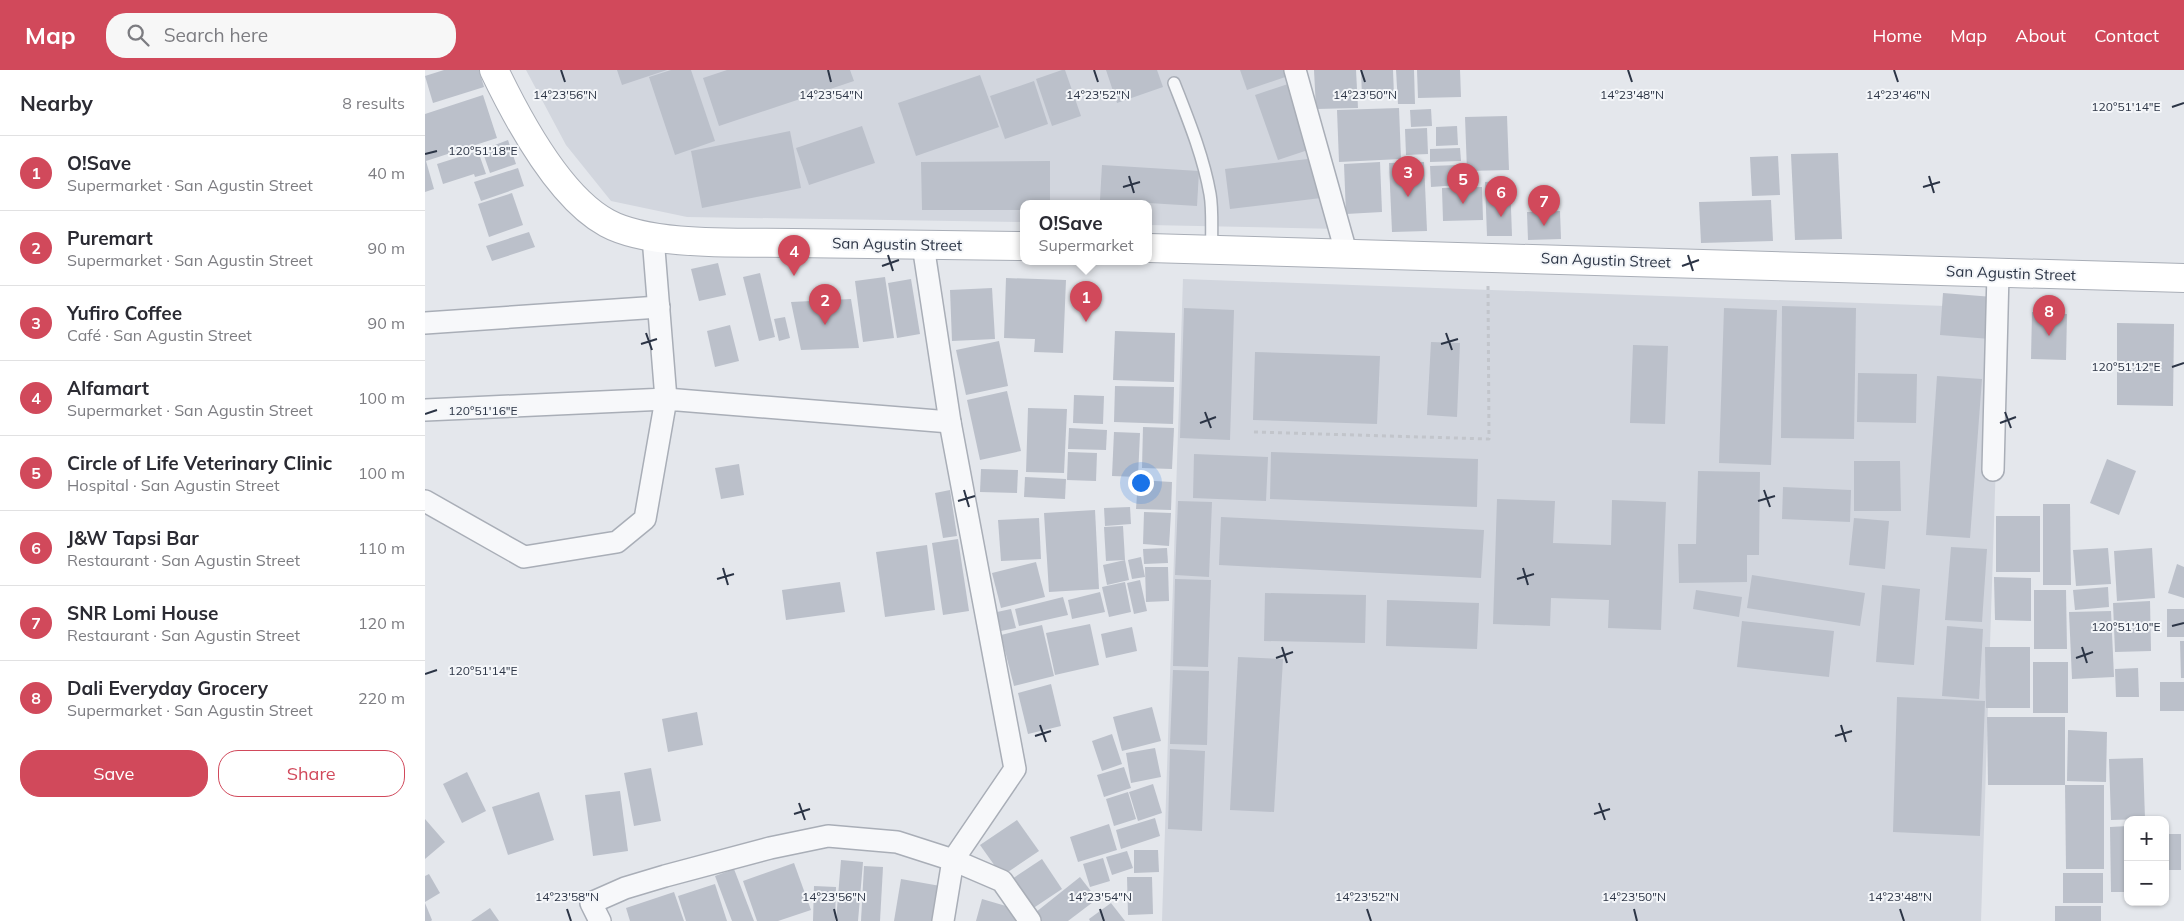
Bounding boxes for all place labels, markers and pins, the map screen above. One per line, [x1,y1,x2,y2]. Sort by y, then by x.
pin: 3 [1392,156,1424,197]
pin: 5 [1447,163,1479,204]
pin: 6 [1485,176,1517,217]
pin: 7 [1528,185,1560,226]
pin: 4 [778,235,810,276]
pin: 1 [1070,281,1102,322]
pin: 2 [809,284,841,325]
pin: 8 [2033,295,2065,336]

